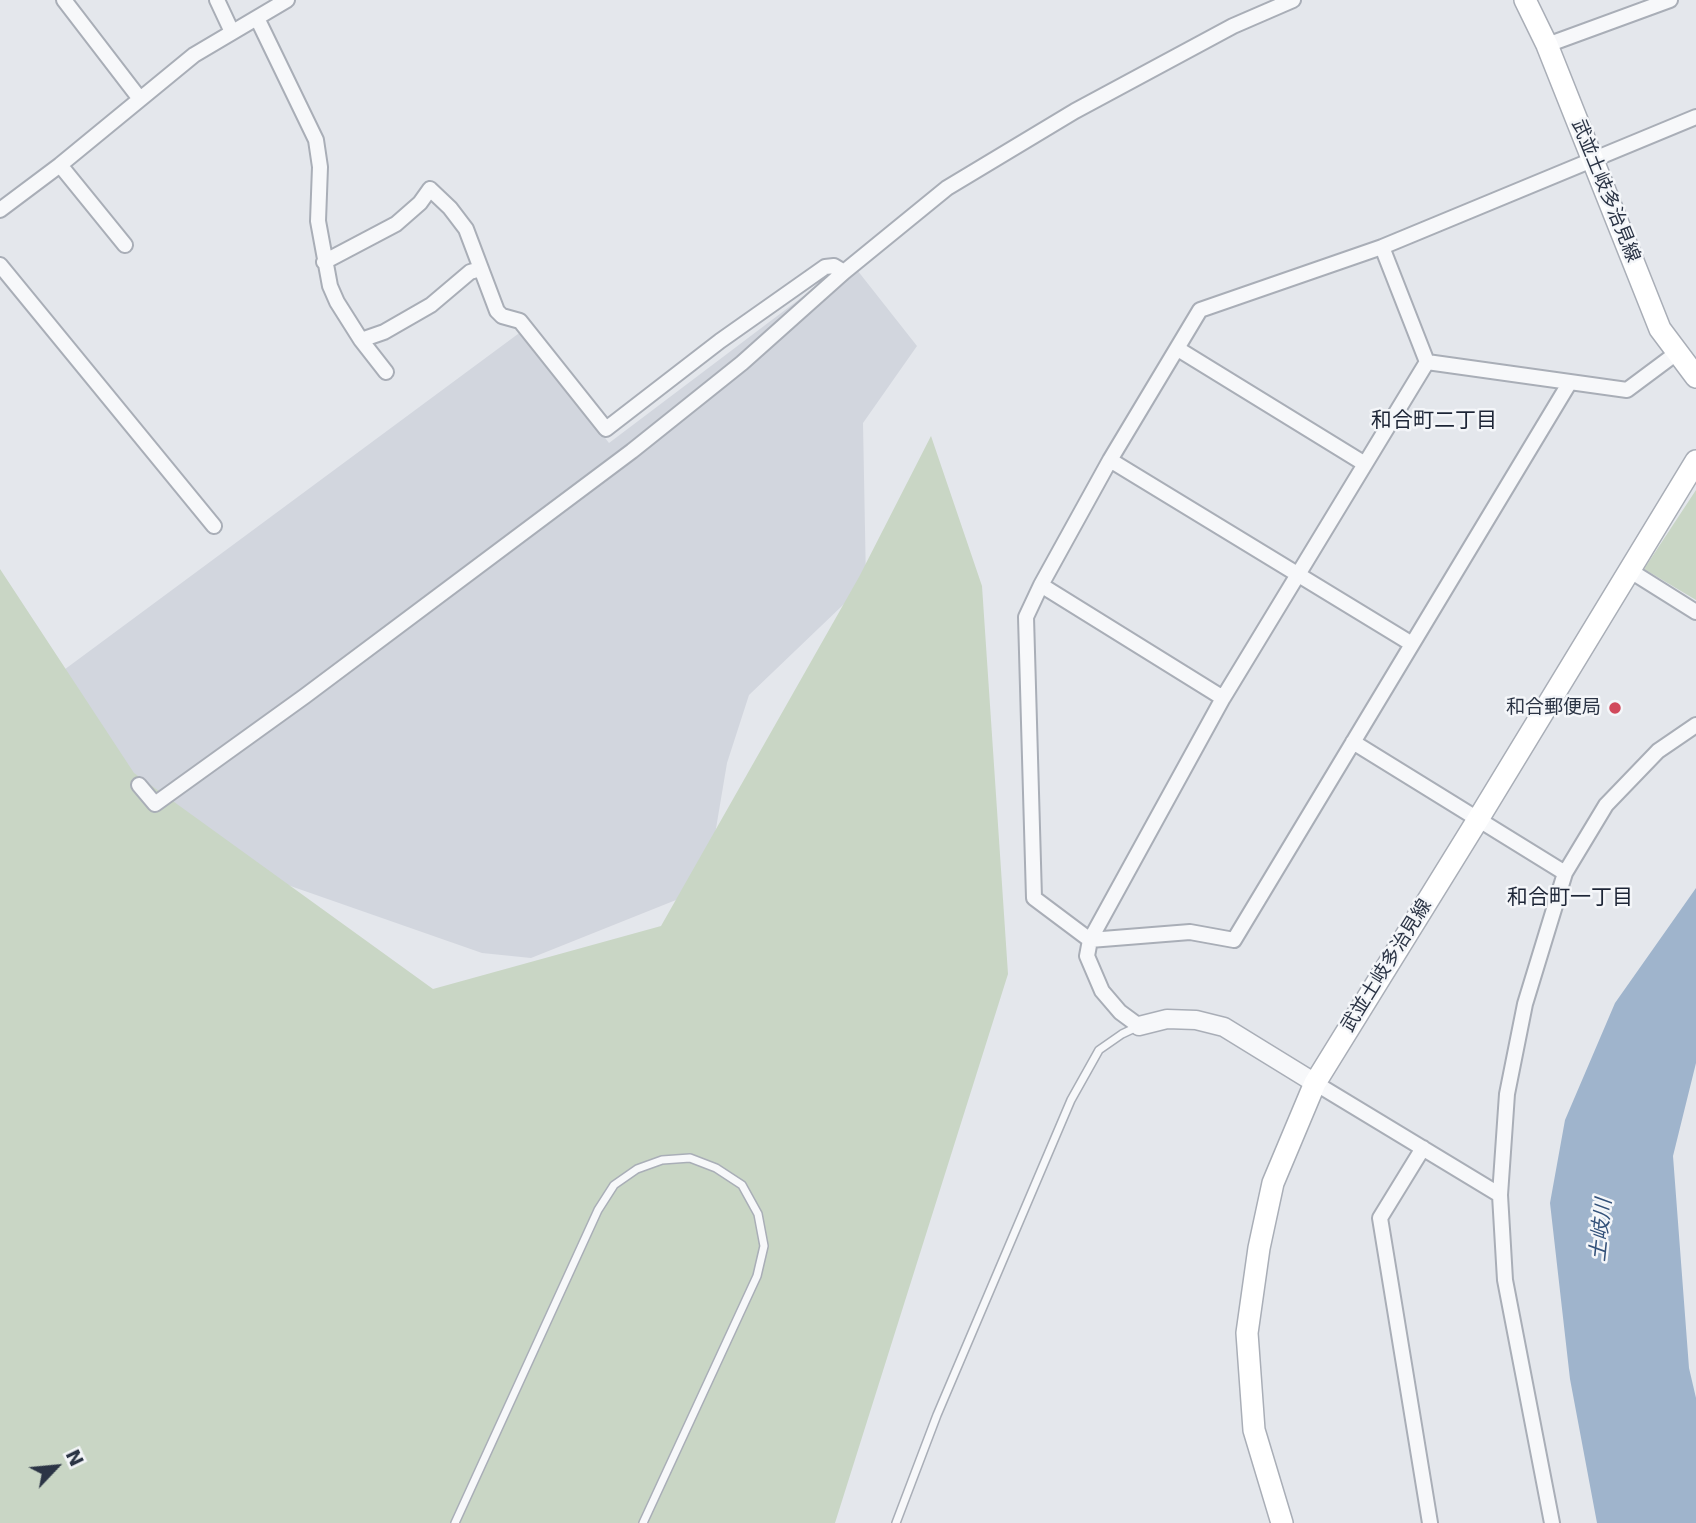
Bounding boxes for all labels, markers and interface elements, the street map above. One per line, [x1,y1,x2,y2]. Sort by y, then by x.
street label: 武並土岐多治見線 [1566,116,1644,266]
district label: 和合町二丁目 [1371,409,1497,435]
place label: 和合郵便局 [1506,697,1601,719]
marker: 和合郵便局 [1607,700,1623,716]
district label: 和合町一丁目 [1507,886,1633,912]
street label: 武並土岐多治見線 [1337,896,1437,1036]
water label: 土岐川 [1586,1197,1618,1263]
north arrow [21,1432,91,1502]
text: N [62,1446,88,1470]

